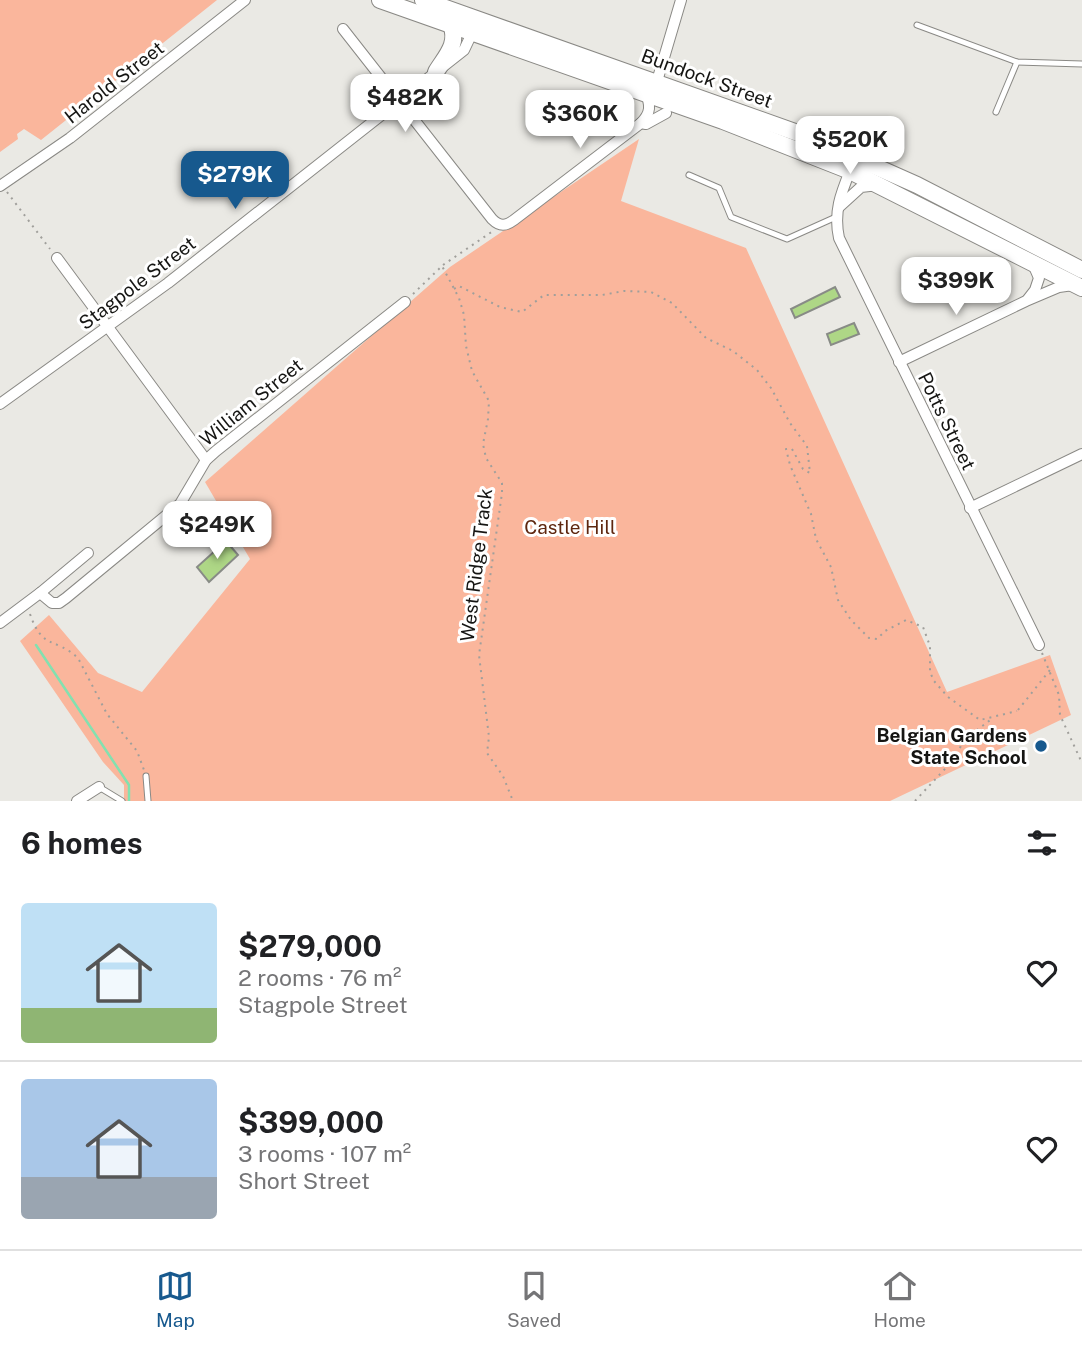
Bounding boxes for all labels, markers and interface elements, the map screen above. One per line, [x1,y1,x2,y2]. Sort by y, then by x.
street label: Harold Street [60,36,168,128]
street label: Bundock Street [638,44,776,112]
pin: $482K [356,74,454,134]
text: $482K [366,83,444,110]
pin: $360K [531,90,629,150]
text: $360K [541,99,619,126]
pin: $520K [801,116,899,176]
text: $520K [811,125,889,152]
pin: $279K [186,152,284,211]
text: $279K [197,160,273,187]
street label: Stagpole Street [74,232,200,334]
pin: $399K [907,258,1005,317]
text: $399K [917,266,995,293]
street label: William Street [195,354,307,450]
street label: Potts Street [914,369,980,473]
street label: West Ridge Track [456,487,496,643]
pin: $249K [168,502,266,561]
text: $249K [179,510,256,537]
park label: Castle Hill [524,516,616,538]
place label: Belgian Gardens State School [876,724,1027,768]
marker: Belgian Gardens State School [1033,738,1049,754]
icon: filters [1023,824,1061,862]
text: 6 homes [21,825,143,861]
text: $279,000 [238,928,382,964]
icon: home [77,931,161,1015]
icon: heart [1023,954,1061,992]
text: 2 rooms · 76 m² [238,964,401,991]
text: Stagpole Street [238,991,408,1018]
text: $399,000 [238,1104,384,1140]
icon: home [77,1107,161,1191]
icon: heart [1023,1130,1061,1168]
text: 3 rooms · 107 m² [238,1140,411,1167]
text: Short Street [238,1167,370,1194]
tab: Map [156,1267,195,1331]
tab: Saved [507,1267,561,1331]
tab: Home [873,1267,926,1331]

